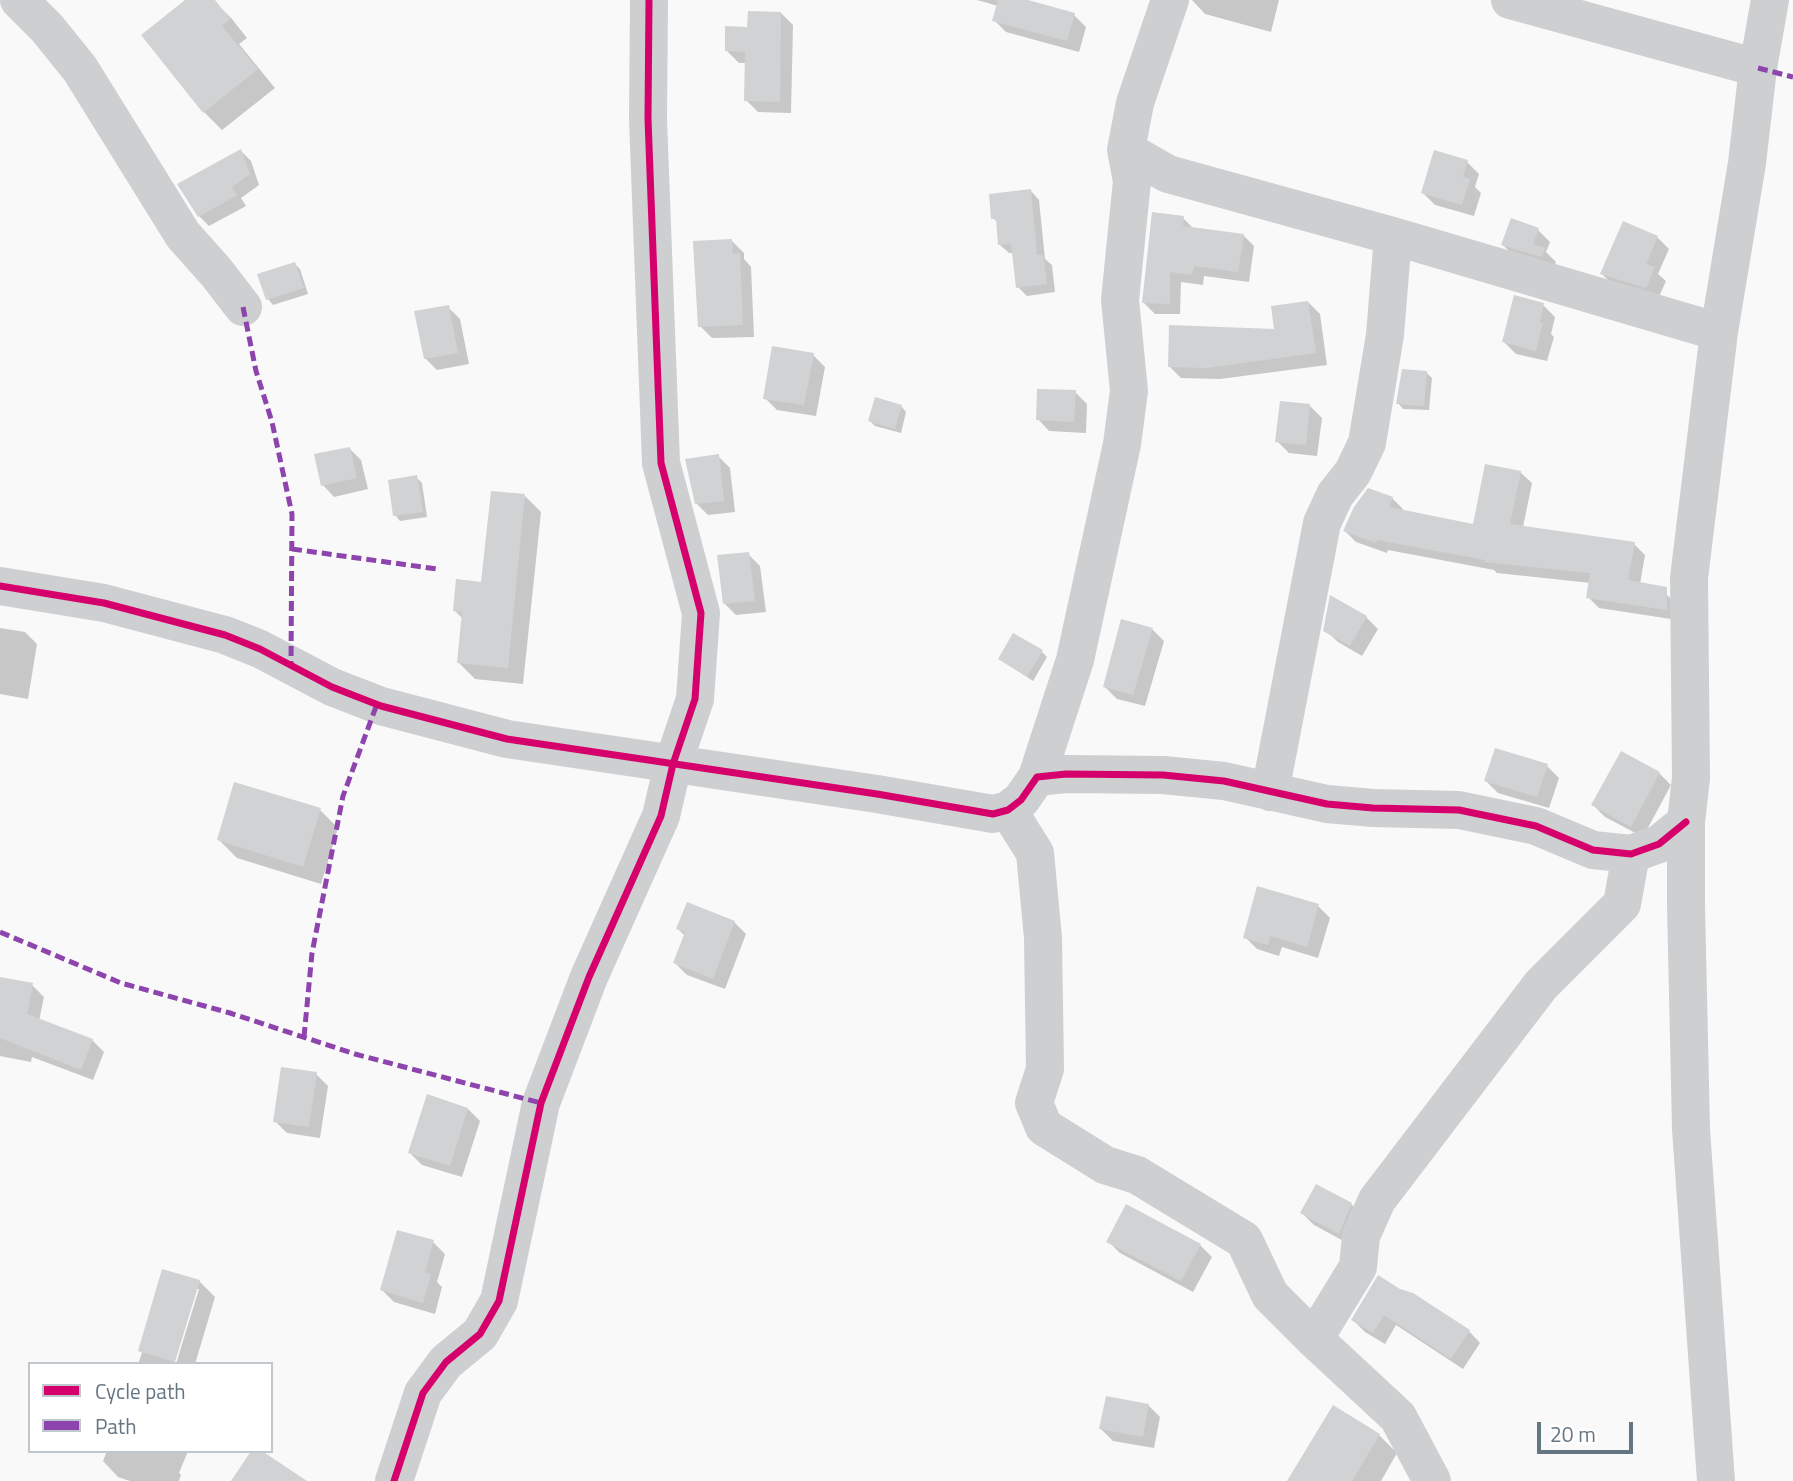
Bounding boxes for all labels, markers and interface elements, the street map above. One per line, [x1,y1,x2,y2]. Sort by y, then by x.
legend [28,1362,273,1453]
text: Cycle path [95,1375,186,1407]
scale bar [1541,1408,1637,1452]
text: Path [95,1410,137,1442]
text: 20 m [1550,1418,1596,1450]

